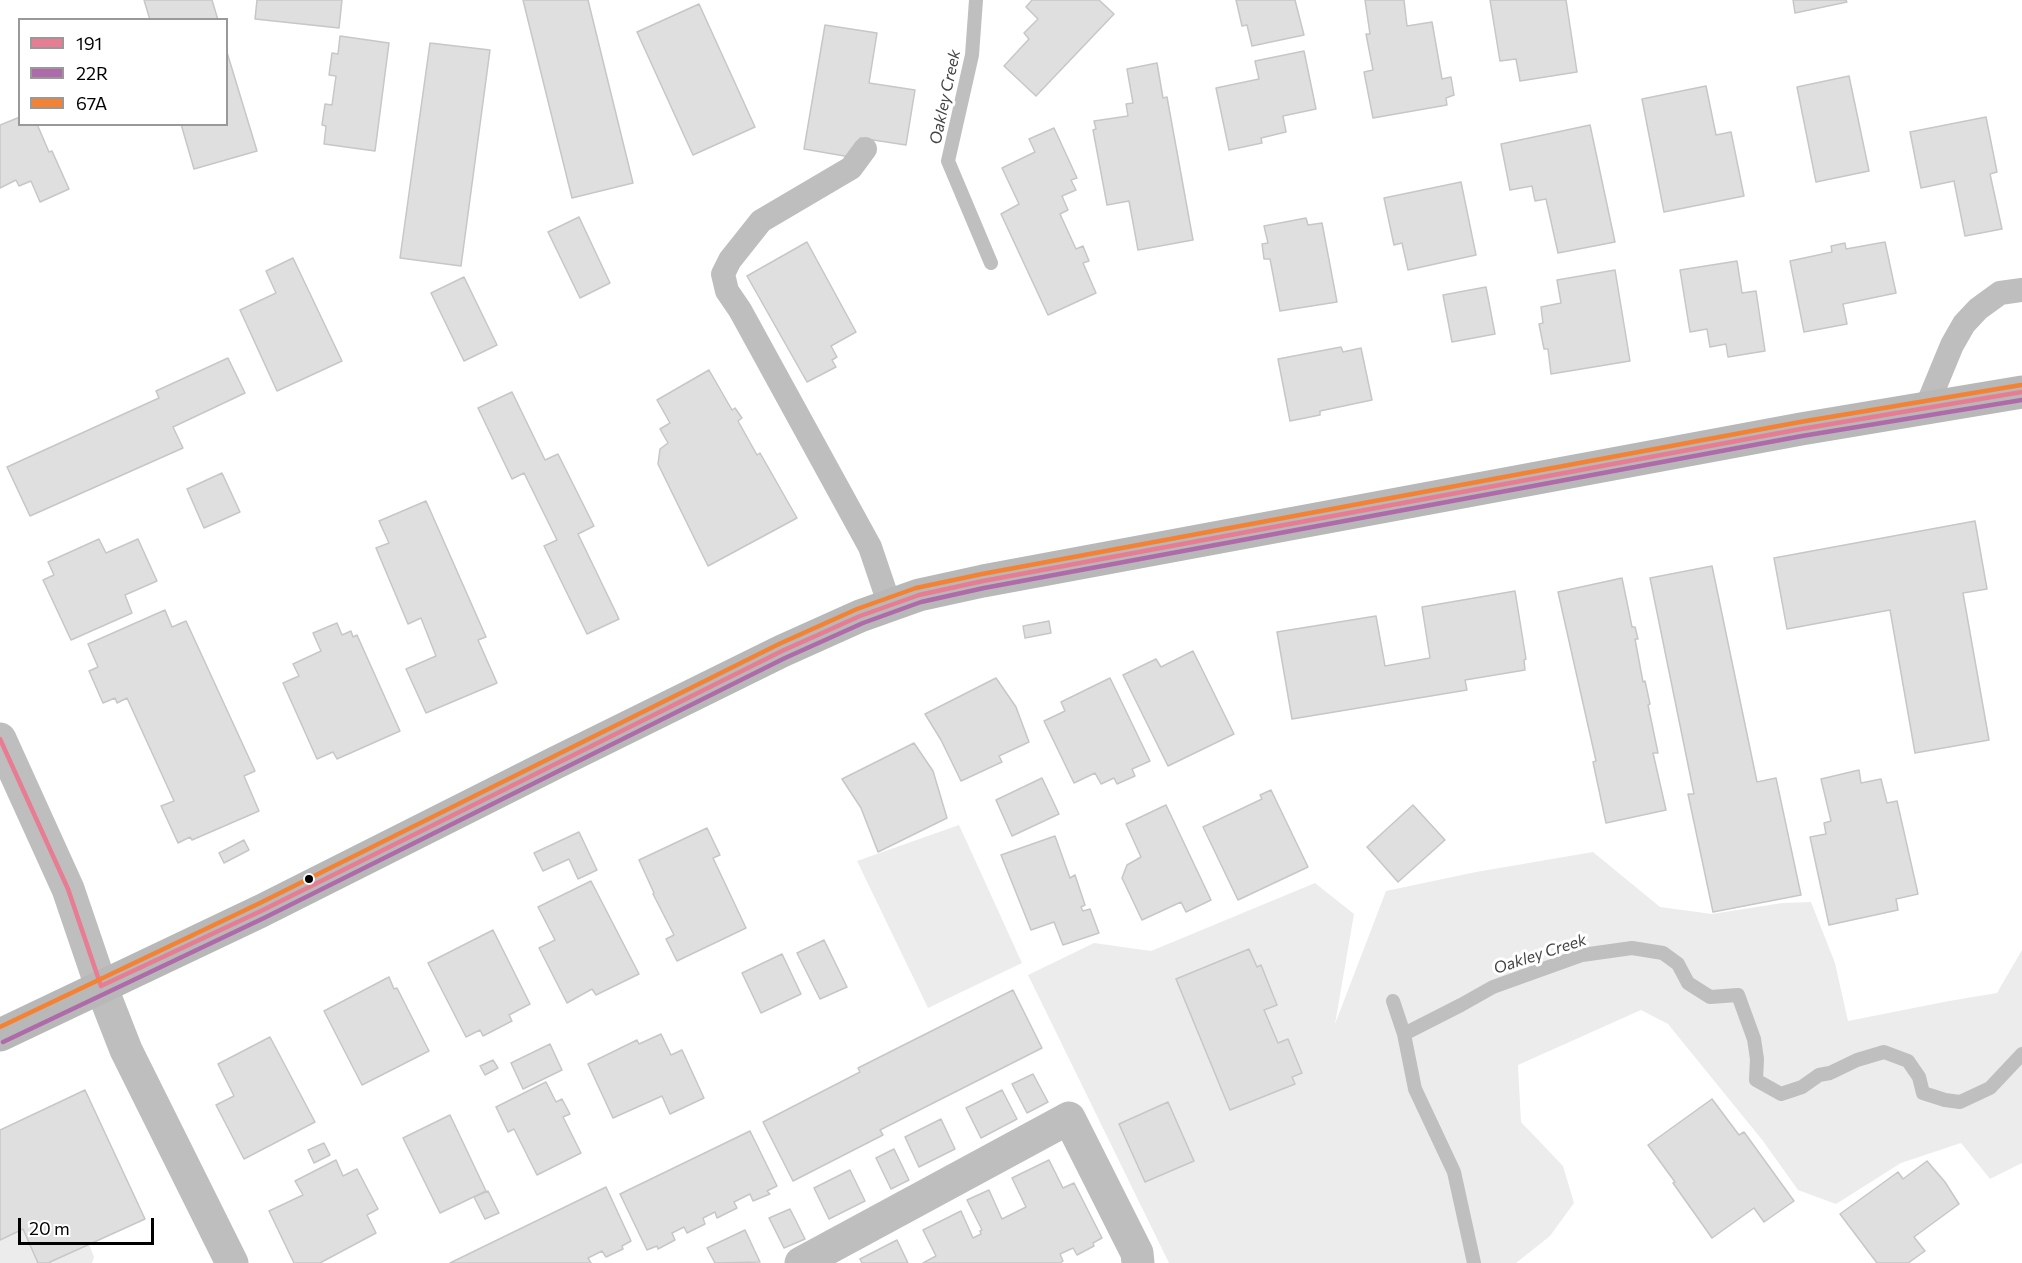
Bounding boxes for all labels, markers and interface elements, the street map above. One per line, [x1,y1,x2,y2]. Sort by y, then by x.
legend [18,18,228,126]
text: 191 [76,32,102,54]
water label: Oakley Creek [926,48,964,146]
text: 22R [76,62,108,84]
text: 67A [76,92,107,114]
unlabelled marker [303,873,315,885]
water label: Oakley Creek [1491,930,1589,978]
scale bar [21,1206,158,1244]
text: 20 m [29,1217,70,1239]

